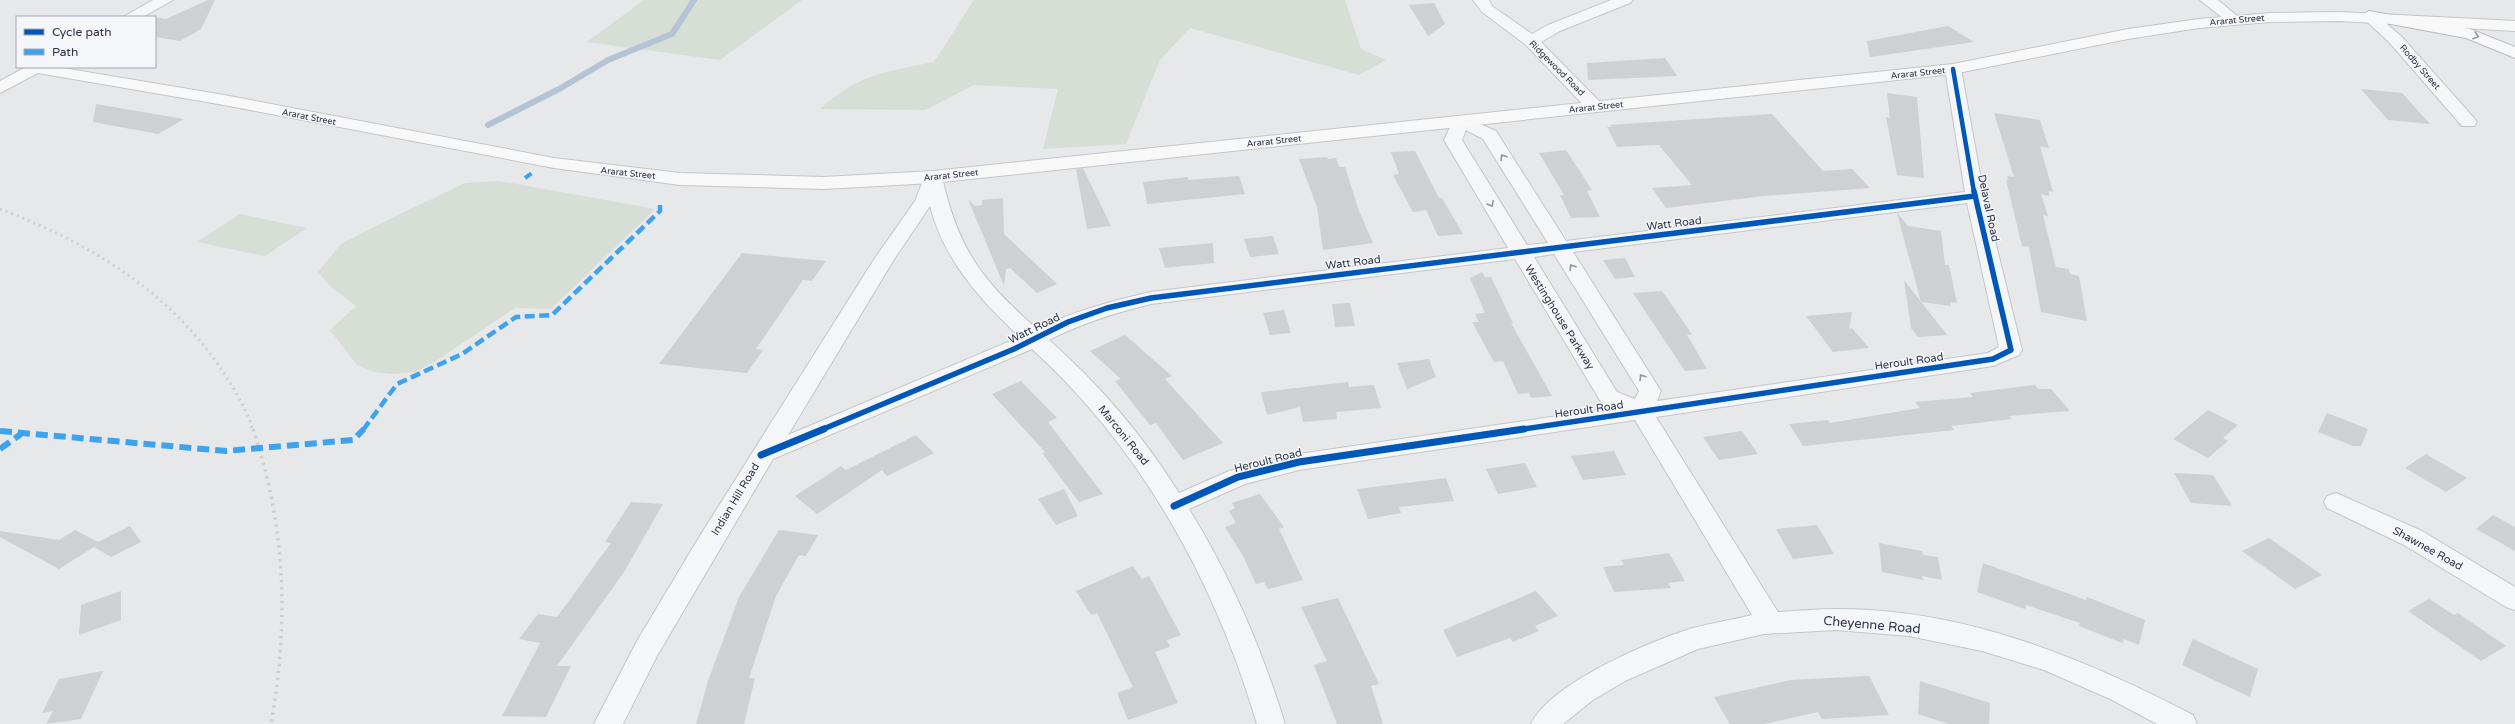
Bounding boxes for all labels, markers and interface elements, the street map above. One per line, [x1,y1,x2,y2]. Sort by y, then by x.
street label: Ararat Street [2209,13,2266,28]
legend [16,16,156,68]
text: Cycle path [52,25,111,39]
one-way arrow [2472,31,2479,40]
street label: Ridgewood Road [1527,38,1587,98]
street label: Rodby Street [2397,43,2443,93]
text: Path [52,45,78,59]
street label: Ararat Street [1890,65,1947,82]
street label: Ararat Street [1568,99,1625,116]
street label: Ararat Street [281,107,338,128]
street label: Ararat Street [1246,133,1303,150]
one-way arrow [1501,154,1508,161]
street label: Ararat Street [600,165,656,182]
street label: Ararat Street [923,167,980,184]
street label: Delaval Road [1975,173,2002,243]
one-way arrow [1486,200,1493,207]
street label: Watt Road [1646,214,1703,233]
street label: Watt Road [1325,253,1382,272]
street label: Westinghouse Parkway [1522,262,1597,372]
one-way arrow [1570,264,1577,271]
street label: Watt Road [1006,310,1062,346]
street label: Heroult Road [1874,350,1944,373]
one-way arrow [1639,374,1646,381]
street label: Heroult Road [1554,398,1624,421]
street label: Marconi Road [1095,403,1152,468]
street label: Heroult Road [1233,446,1303,475]
street label: Indian Hill Road [709,461,762,538]
street label: Shawnee Road [2391,524,2465,573]
street label: Cheyenne Road [1823,613,1921,637]

